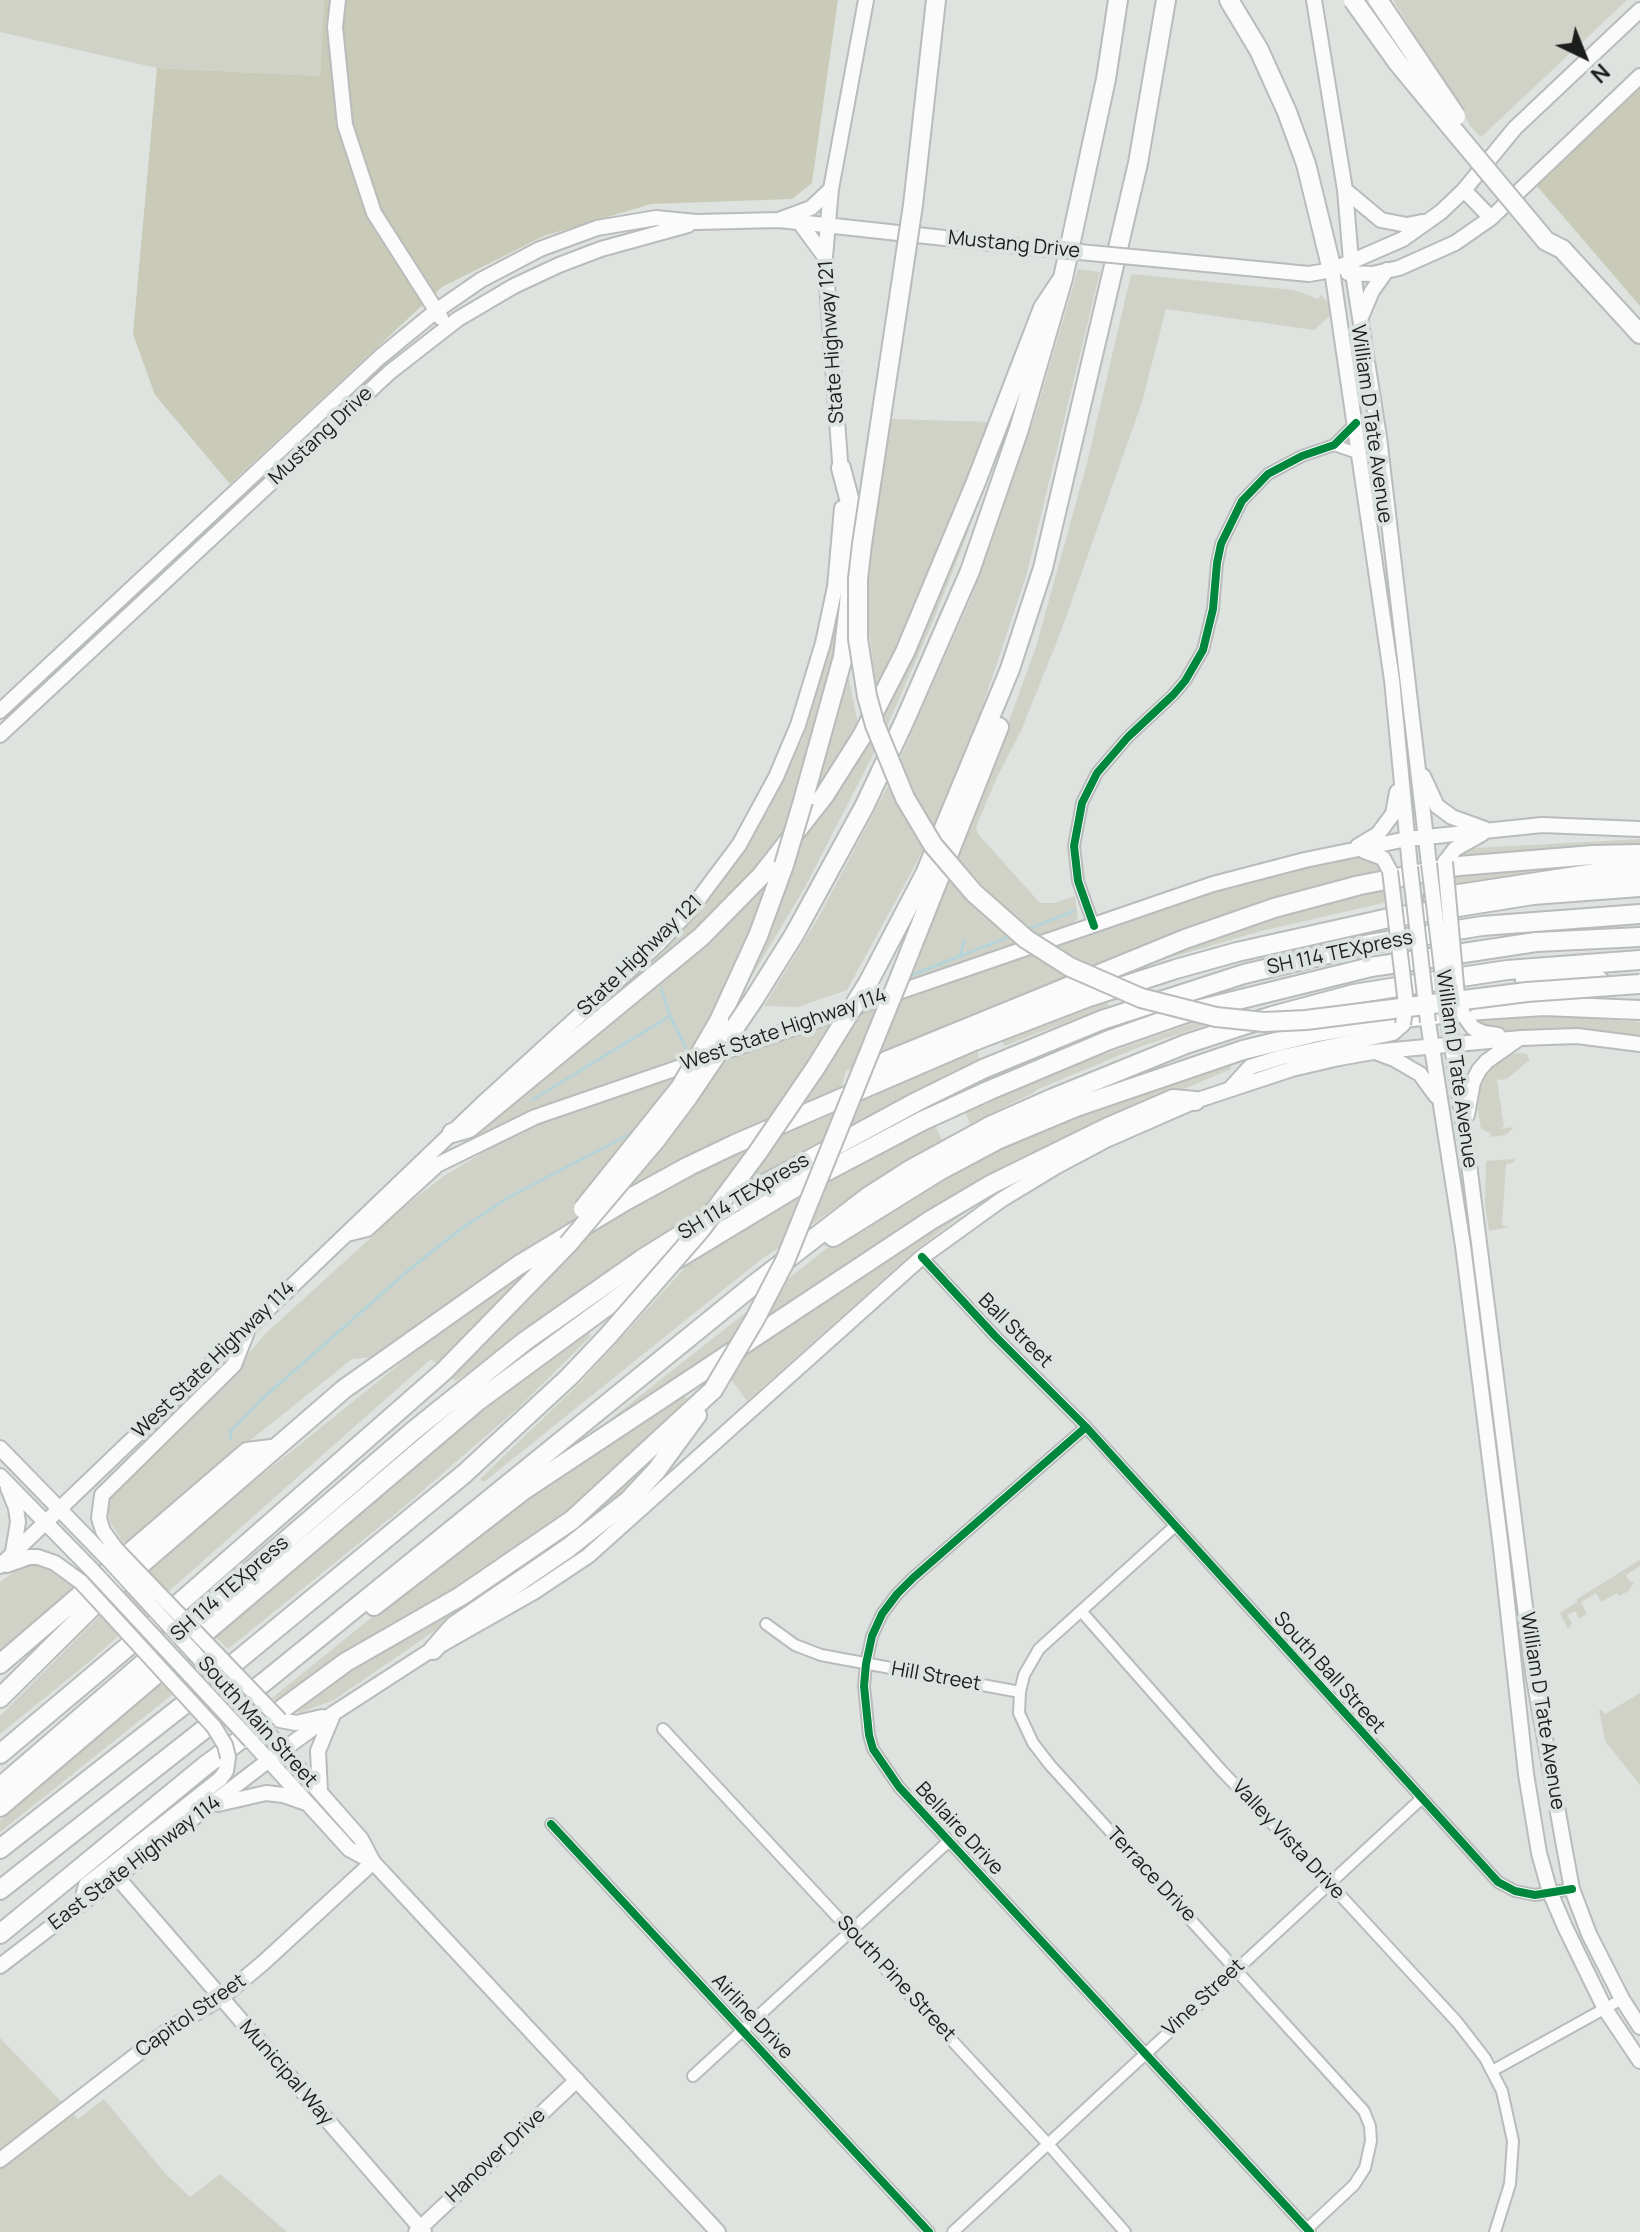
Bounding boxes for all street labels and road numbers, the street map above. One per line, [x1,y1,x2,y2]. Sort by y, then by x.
street label: Mustang Drive [947,226,1081,264]
street label: State Highway 121 [814,260,850,424]
street label: William D Tate Avenue [1345,323,1397,525]
street label: Mustang Drive [264,382,378,490]
street label: State Highway 121 [573,891,707,1021]
street label: SH 114 TEXpress [1265,926,1415,980]
street label: William D Tate Avenue [1430,968,1482,1170]
street label: West State Highway 114 [678,984,890,1076]
street label: SH 114 TEXpress [674,1148,814,1246]
street label: West State Highway 114 [128,1276,300,1444]
street label: Ball Street [973,1289,1057,1373]
street label: SH 114 TEXpress [166,1531,294,1647]
street label: South Ball Street [1268,1607,1390,1739]
street label: William D Tate Avenue [1515,1610,1569,1812]
street label: South Main Street [192,1652,322,1792]
street label: Hill Street [889,1657,983,1697]
street label: Valley Vista Drive [1227,1775,1349,1905]
street label: Bellaire Drive [910,1777,1008,1881]
street label: East State Highway 114 [44,1791,226,1935]
street label: Terrace Drive [1101,1823,1201,1927]
street label: South Pine Street [832,1911,960,2047]
street label: Vine Street [1158,1954,1250,2042]
street label: Capitol Street [131,1969,251,2063]
street label: Airline Drive [706,1969,798,2065]
street label: Municipal Way [234,2016,338,2130]
street label: Hanover Drive [441,2104,551,2208]

